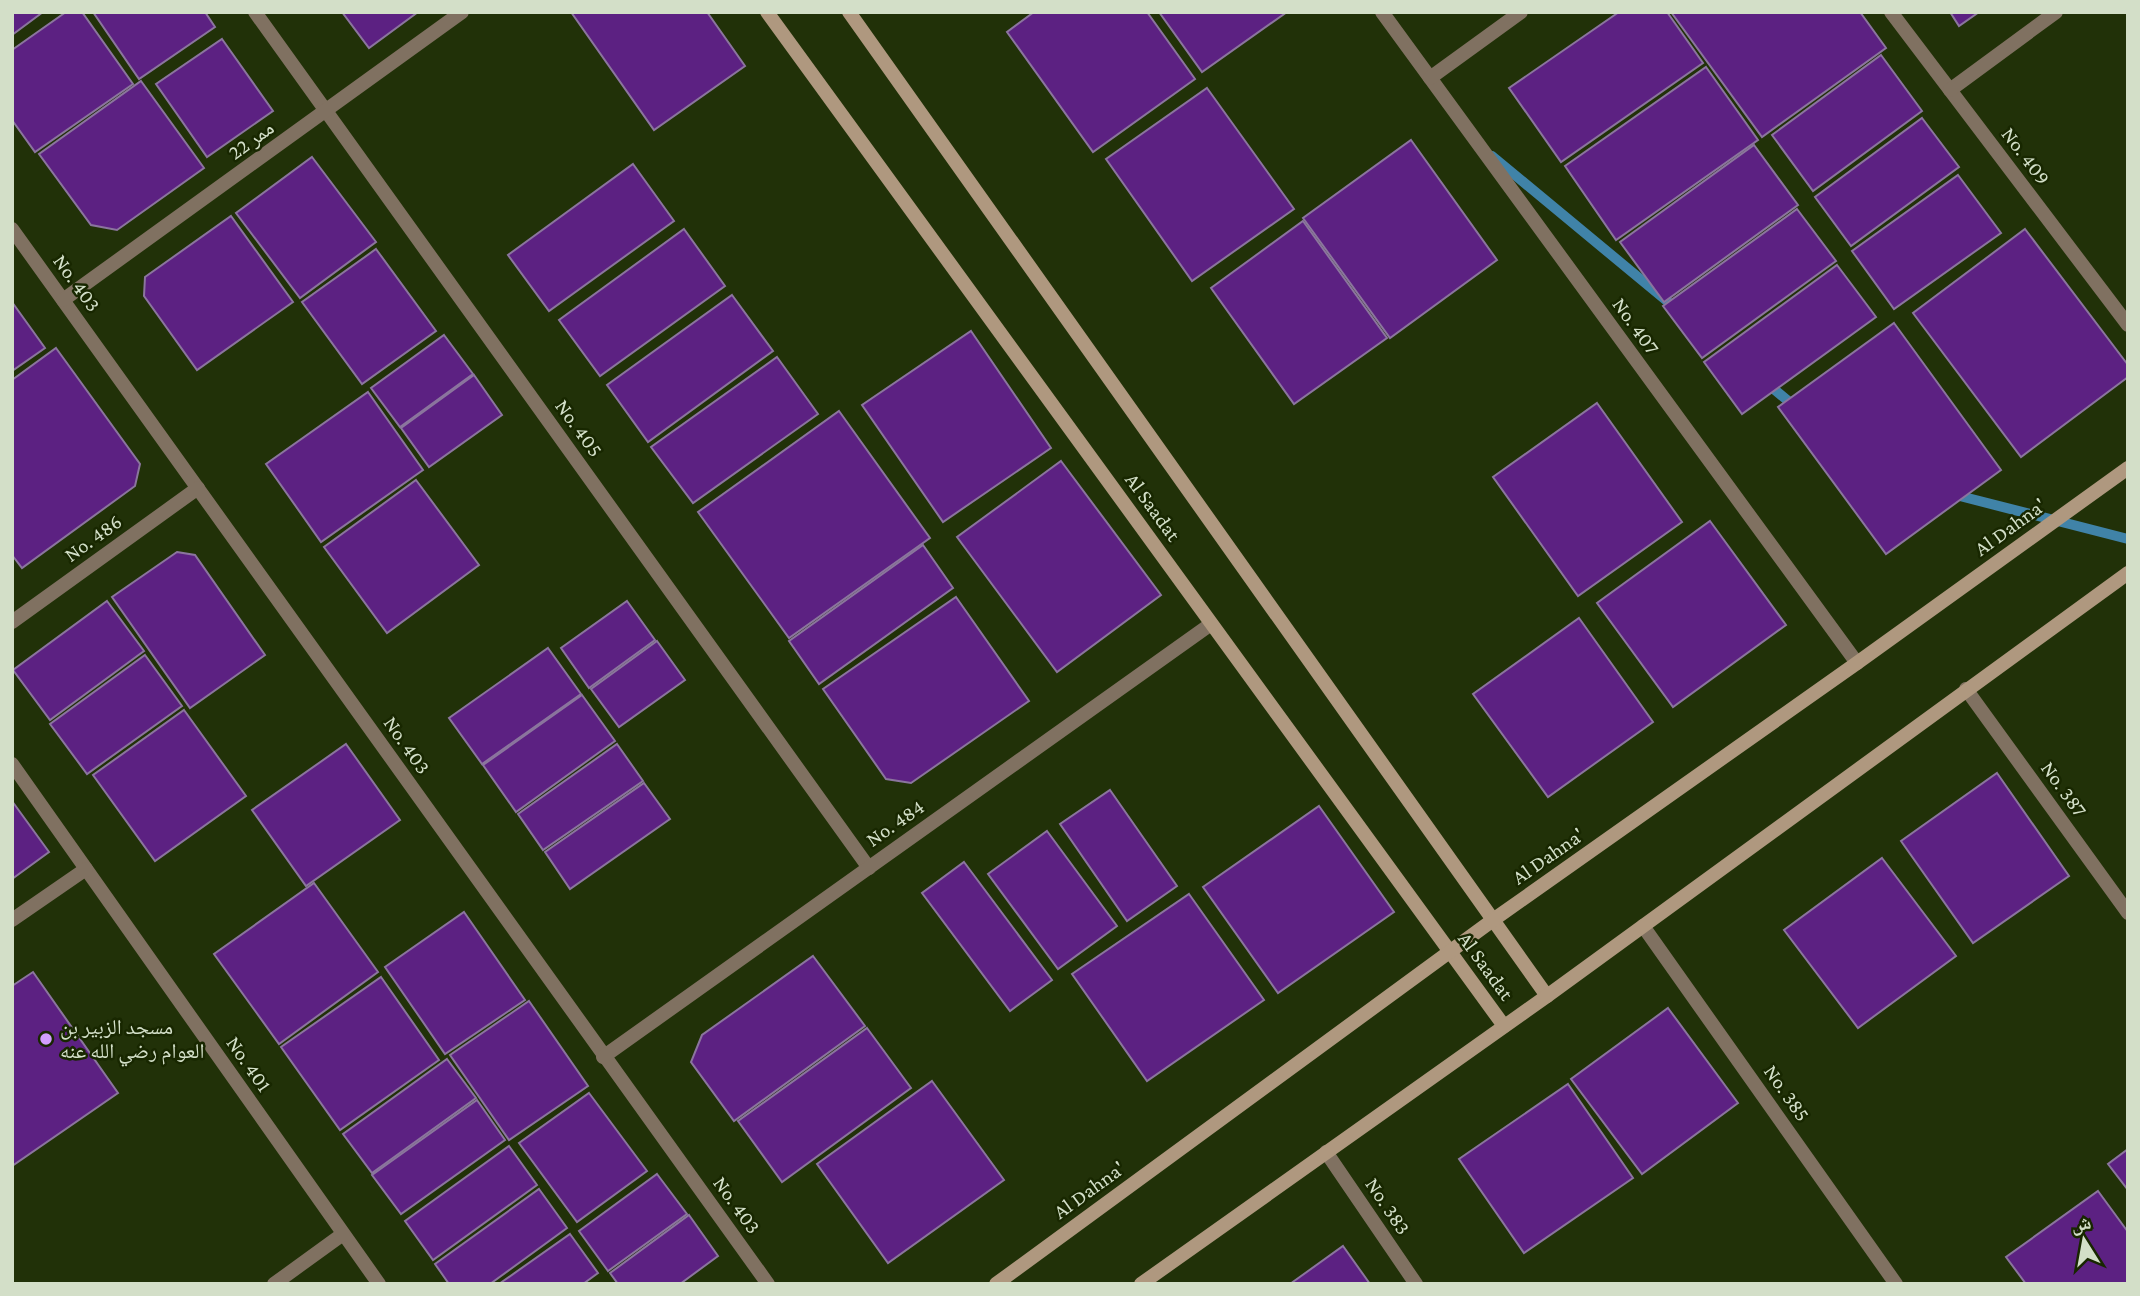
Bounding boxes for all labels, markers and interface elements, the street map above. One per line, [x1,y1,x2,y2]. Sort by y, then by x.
street label: ممر 22 [223,115,279,165]
street label: No. 409 [1997,123,2055,189]
street label: No. 403 [48,250,106,316]
street label: No. 407 [1607,293,1665,359]
street label: No. 405 [550,395,608,461]
street label: Al Saadat [1120,468,1186,547]
street label: Al Dahna' [1970,493,2050,561]
street label: No. 486 [60,509,126,567]
street label: No. 403 [379,712,435,778]
street label: No. 387 [2036,757,2092,822]
street label: No. 484 [861,794,929,852]
street label: Al Dahna' [1507,823,1589,889]
street label: Al Saadat [1453,927,1519,1006]
place label: مسجد الزبير بن العوام رضي الله عنه [60,1015,204,1067]
marker: مسجد الزبير بن العوام رضي الله عنه [38,1031,54,1047]
street label: No. 401 [221,1032,277,1096]
street label: No. 385 [1759,1060,1815,1126]
street label: Al Dahna' [1049,1156,1129,1224]
street label: No. 403 [708,1172,766,1238]
street label: No. 383 [1360,1173,1416,1239]
north arrow [2049,1205,2119,1275]
text: ش [2069,1212,2093,1237]

